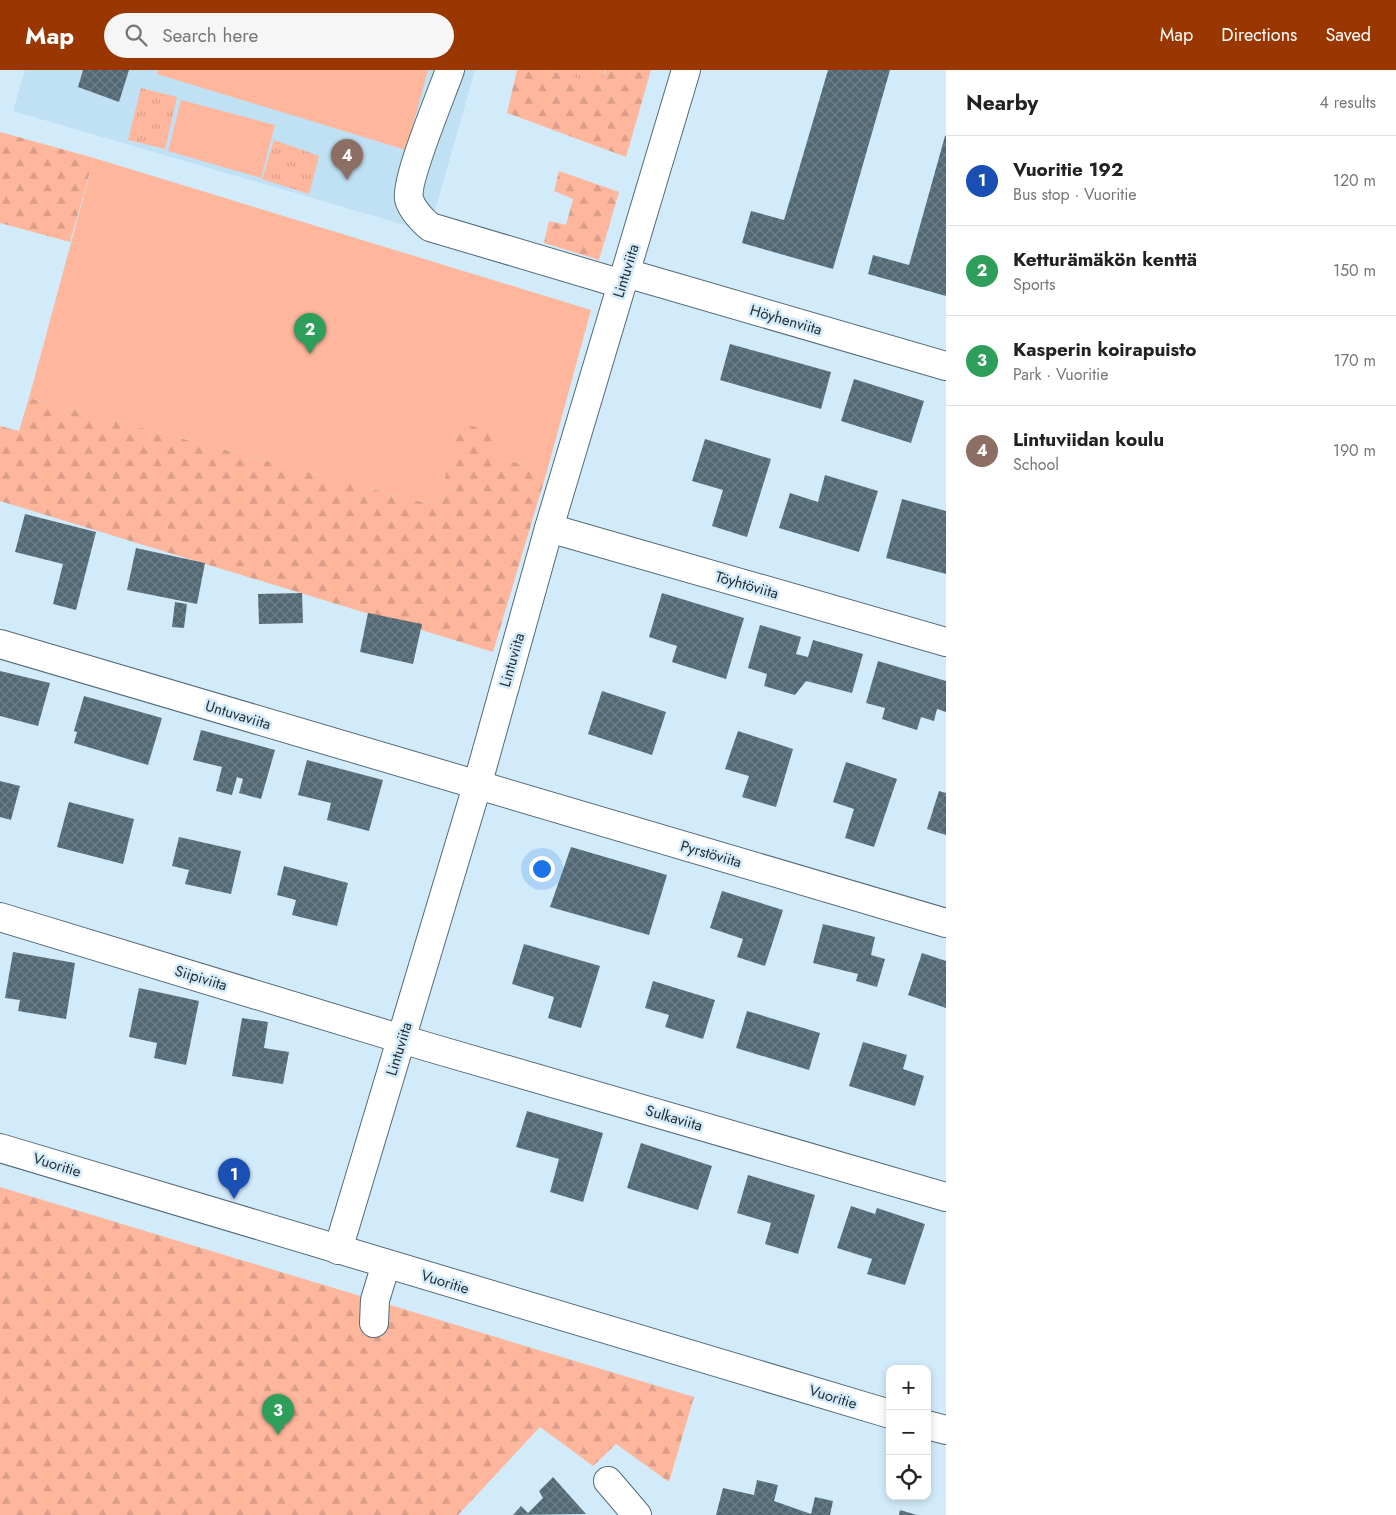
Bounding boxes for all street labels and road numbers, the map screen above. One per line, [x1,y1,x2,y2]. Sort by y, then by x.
street label: Lintuviita [607,241,645,301]
street label: Höyhenviita [747,299,825,341]
street label: Töyhtöviita [713,566,781,604]
street label: Lintuviita [494,630,530,690]
street label: Untuvaviita [202,695,274,735]
street label: Pyrstöviita [678,835,744,873]
street label: Siipiviita [172,960,230,996]
street label: Lintuviita [380,1019,418,1079]
street label: Sulkaviita [643,1099,705,1137]
street label: Vuoritie [30,1147,84,1183]
street label: Vuoritie [418,1264,472,1300]
street label: Vuoritie [806,1379,860,1415]

